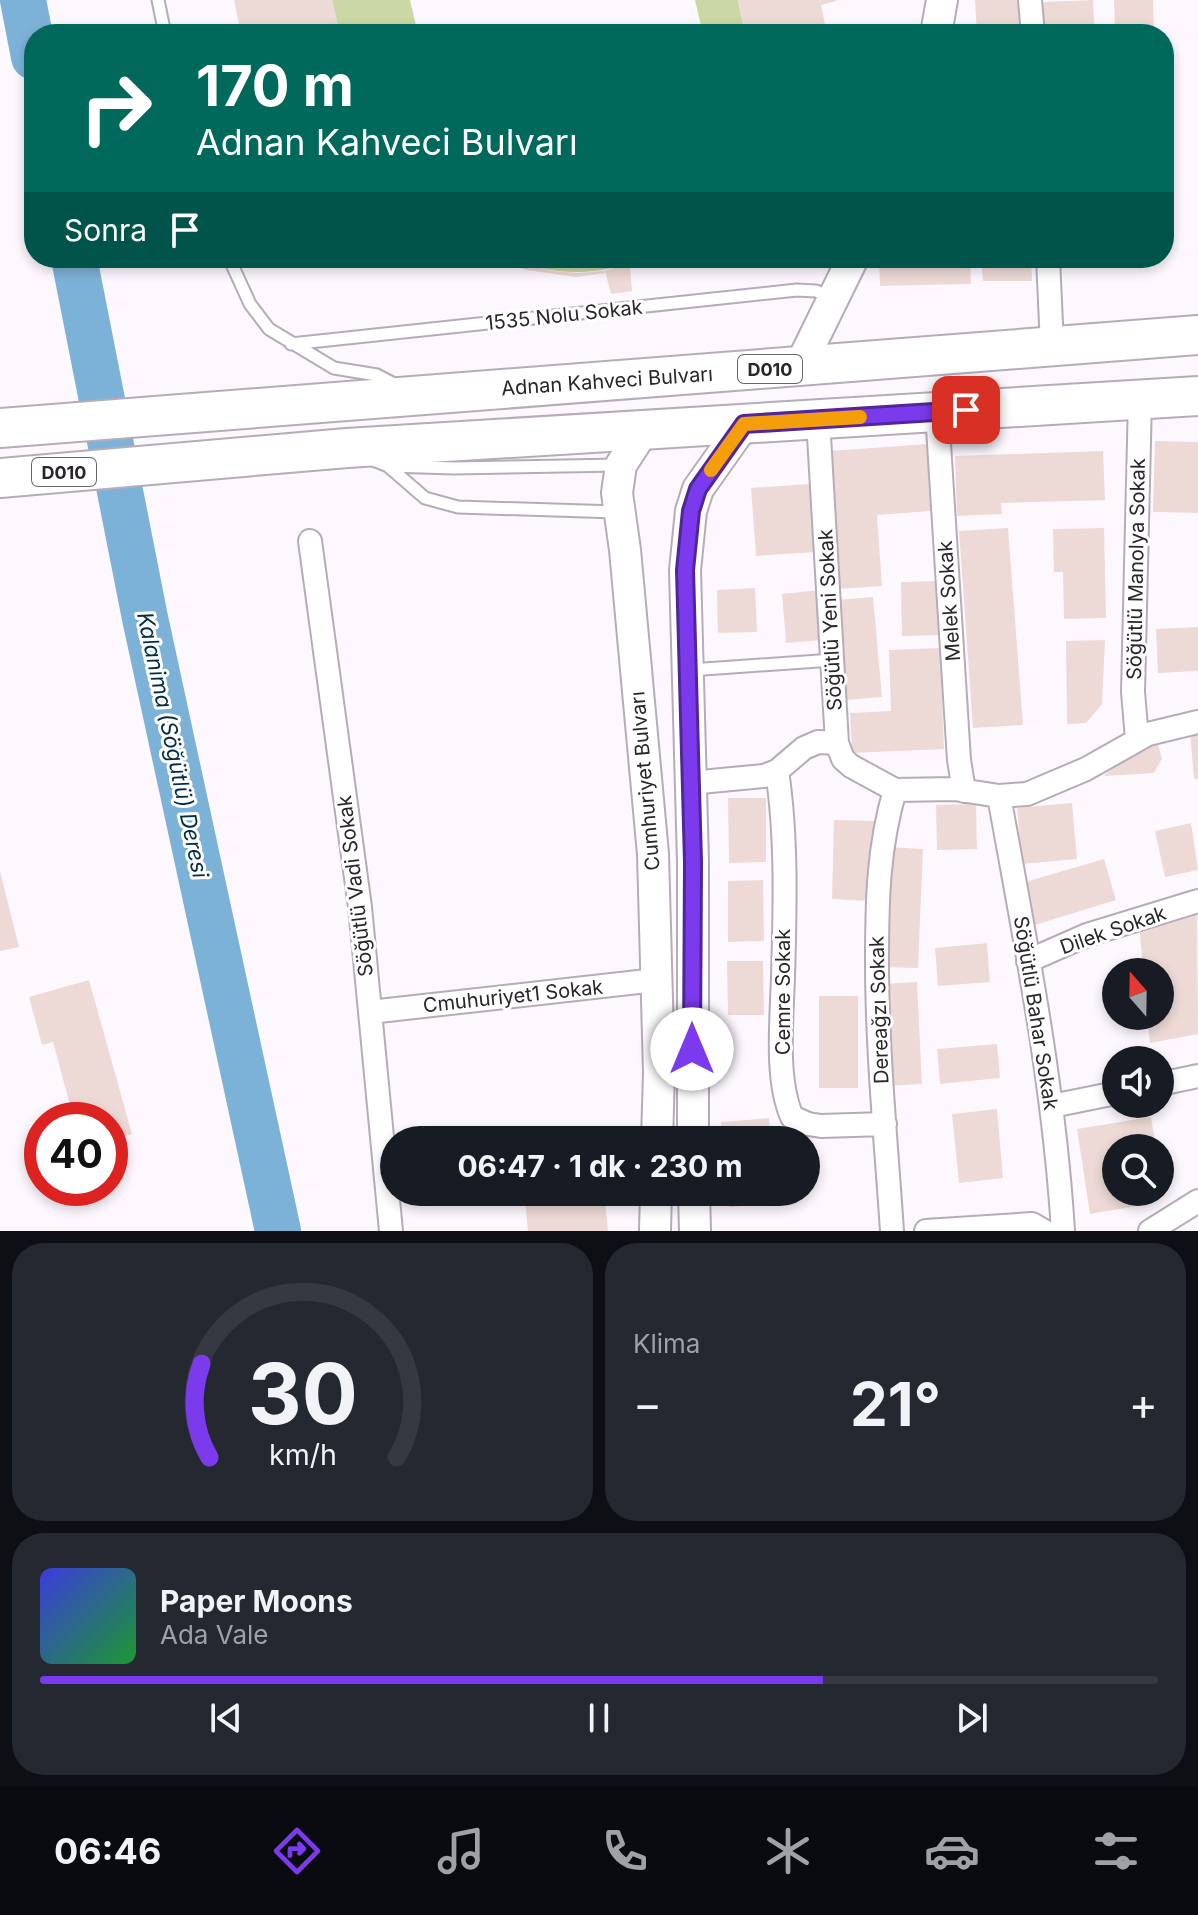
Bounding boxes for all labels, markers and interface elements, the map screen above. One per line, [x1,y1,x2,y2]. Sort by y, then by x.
text: 170 m [196,52,354,120]
icon: right [64,56,168,160]
text: Adnan Kahveci Bulvarı [196,120,578,164]
icon: arrive [163,208,207,252]
text: Sonra [64,212,147,248]
street label: 1535 Nolu Sokak [484,295,644,335]
road number: D010 [738,355,802,383]
street label: Adnan Kahveci Bulvarı [500,362,714,400]
pin [932,376,1000,444]
icon: arrive [944,388,988,432]
road number: D010 [32,458,96,486]
street label: Söğütlü Manolya Sokak [1122,458,1150,680]
street label: Söğütlü Yeni Sokak [813,529,847,711]
street label: Melek Sokak [933,540,965,662]
water label: Kalanima (Söğütlü) Deresi [132,610,214,881]
street label: Cumhuriyet Bulvarı [625,690,665,872]
street label: Söğütlü Vadi Sokak [332,794,378,978]
street label: Dilek Sokak [1057,901,1169,959]
street label: Söğütlü Bahar Sokak [1009,914,1063,1112]
street label: Cemre Sokak [771,929,795,1055]
street label: Dereağzı Sokak [864,936,894,1084]
north arrow [1102,958,1174,1030]
map controls [1102,958,1174,1206]
street label: Cmuhuriyet1 Sokak [422,975,604,1017]
position arrow [650,1007,734,1091]
button: sound [1102,1046,1174,1118]
speed limit sign: 40 [24,1102,128,1206]
button: search [1102,1134,1174,1206]
text: 06:47 · 1 dk · 230 m [457,1148,743,1184]
text: Klima [633,1328,700,1359]
text: 30 [248,1343,357,1444]
text: 21° [850,1368,941,1440]
text: − [633,1377,662,1431]
text: + [1129,1377,1158,1431]
text: km/h [269,1437,336,1472]
text: Paper Moons [160,1583,353,1619]
text: Ada Vale [160,1619,268,1650]
icon: previous [204,1696,248,1740]
icon: pause [577,1696,621,1740]
icon: next [950,1696,994,1740]
icon: directions [269,1823,325,1879]
icon: music [433,1823,489,1879]
icon: phone [597,1823,653,1879]
icon: climate [760,1823,816,1879]
icon: car [924,1823,980,1879]
icon: filters [1088,1823,1144,1879]
text: 06:46 [54,1829,161,1873]

